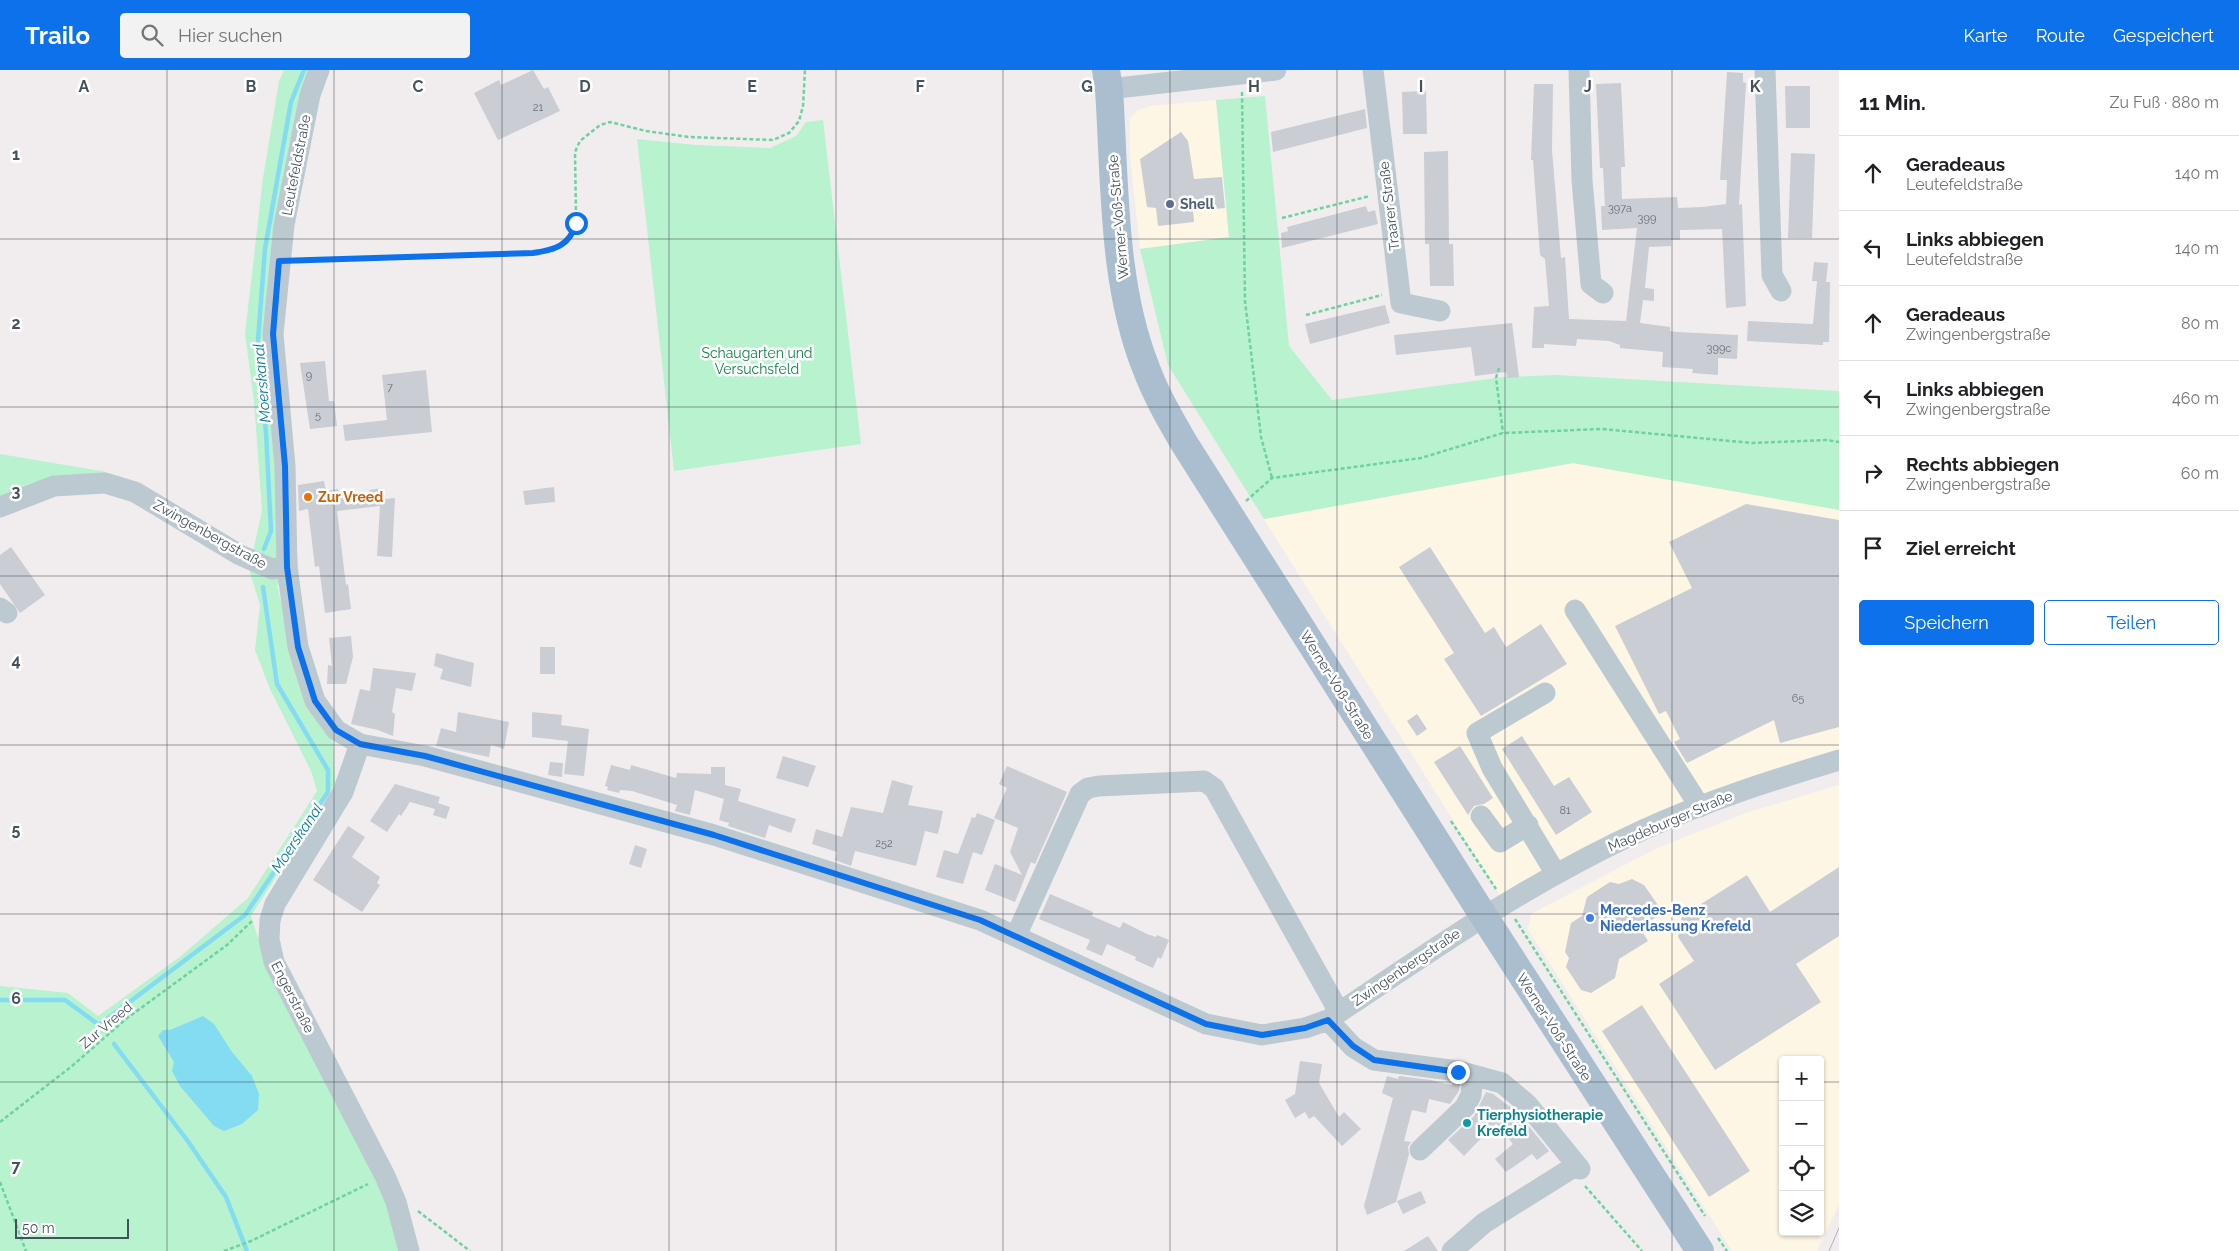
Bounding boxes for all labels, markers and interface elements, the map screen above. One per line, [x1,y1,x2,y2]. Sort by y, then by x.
search box [120,13,470,58]
text: Trailo [25,21,90,50]
icon: search [138,21,166,49]
text: Hier suchen [178,24,283,46]
text: Karte [1964,25,2008,46]
text: Route [2036,25,2085,46]
text: Gespeichert [2113,25,2214,46]
text: A [79,77,90,96]
text: B [246,77,257,96]
text: C [413,77,424,96]
text: D [579,77,591,96]
text: E [747,77,757,96]
text: F [915,77,925,96]
text: G [1081,77,1093,96]
text: H [1248,77,1260,96]
text: I [1419,77,1423,96]
text: J [1584,77,1592,96]
text: K [1750,77,1761,96]
text: 11 Min. [1859,90,1926,115]
text: Zu Fuß · 880 m [2110,93,2219,112]
house number: 21 [533,101,544,114]
street label: Leutefeldstraße [278,113,314,217]
text: 1 [12,145,20,164]
text: Geradeaus [1906,153,2005,175]
street label: Werner-Voß-Straße [1105,154,1131,280]
icon: ahead [1859,159,1887,187]
street label: Traarer Straße [1376,160,1402,252]
text: 140 m [2175,164,2219,183]
text: Leutefeldstraße [1906,175,2023,194]
place label: Shell [1180,196,1215,212]
marker: Shell [1164,198,1176,210]
house number: 397a [1608,202,1632,215]
route start [565,212,588,235]
house number: 399 [1638,212,1656,225]
text: Links abbiegen [1906,228,2044,250]
icon: left [1859,234,1887,262]
text: 140 m [2175,239,2219,258]
text: Leutefeldstraße [1906,250,2023,269]
text: Geradeaus [1906,303,2005,325]
icon: ahead [1859,309,1887,337]
text: 2 [11,314,21,333]
text: 80 m [2181,314,2219,333]
text: Zwingenbergstraße [1906,325,2050,344]
house number: 399c [1707,342,1731,355]
water label: Moerskanal [250,343,274,423]
park label: Schaugarten und Versuchsfeld [701,345,813,377]
house number: 9 [306,369,312,382]
text: Links abbiegen [1906,378,2044,400]
house number: 7 [387,381,393,394]
icon: left [1859,384,1887,412]
text: 460 m [2172,389,2219,408]
text: Zwingenbergstraße [1906,400,2050,419]
house number: 5 [315,409,321,422]
text: Rechts abbiegen [1906,453,2059,475]
icon: right [1859,459,1887,487]
text: 60 m [2181,464,2219,483]
text: Zwingenbergstraße [1906,475,2050,494]
text: 3 [12,482,21,501]
place label: Zur Vreed [318,489,383,505]
marker: Zur Vreed [302,491,314,503]
street label: Zwingenbergstraße [151,496,269,572]
icon: arrive [1859,534,1887,562]
text: Ziel erreicht [1906,537,2016,559]
button: Speichern [1859,600,2034,645]
button: Teilen [2044,600,2219,645]
street label: Werner-Voß-Straße [1297,628,1377,742]
text: 4 [11,651,21,670]
house number: 65 [1792,692,1804,705]
street label: Magdeburger Straße [1605,788,1735,854]
water label: Moerskanal [267,800,327,876]
house number: 81 [1559,804,1571,817]
text: 5 [12,820,21,839]
house number: 252 [875,837,893,850]
place label: Mercedes-Benz Niederlassung Krefeld [1600,902,1751,934]
marker: Mercedes-Benz Niederlassung Krefeld [1584,912,1596,924]
street label: Zwingenbergstraße [1349,925,1463,1009]
street label: Engerstraße [268,958,318,1036]
street label: Werner-Voß-Straße [1513,970,1595,1084]
text: 6 [11,989,21,1008]
street label: Zur Vreed [77,998,135,1052]
map controls [1779,1056,1824,1236]
button: + [1779,1056,1824,1101]
route end [1447,1061,1470,1084]
button: − [1779,1101,1824,1146]
place label: Tierphysiotherapie Krefeld [1477,1107,1604,1139]
marker: Tierphysiotherapie Krefeld [1461,1117,1473,1129]
button: locate [1779,1146,1824,1191]
text: 7 [12,1157,21,1176]
button: layers [1779,1191,1824,1236]
scale bar [15,1216,129,1239]
text: 50 m [22,1220,55,1236]

